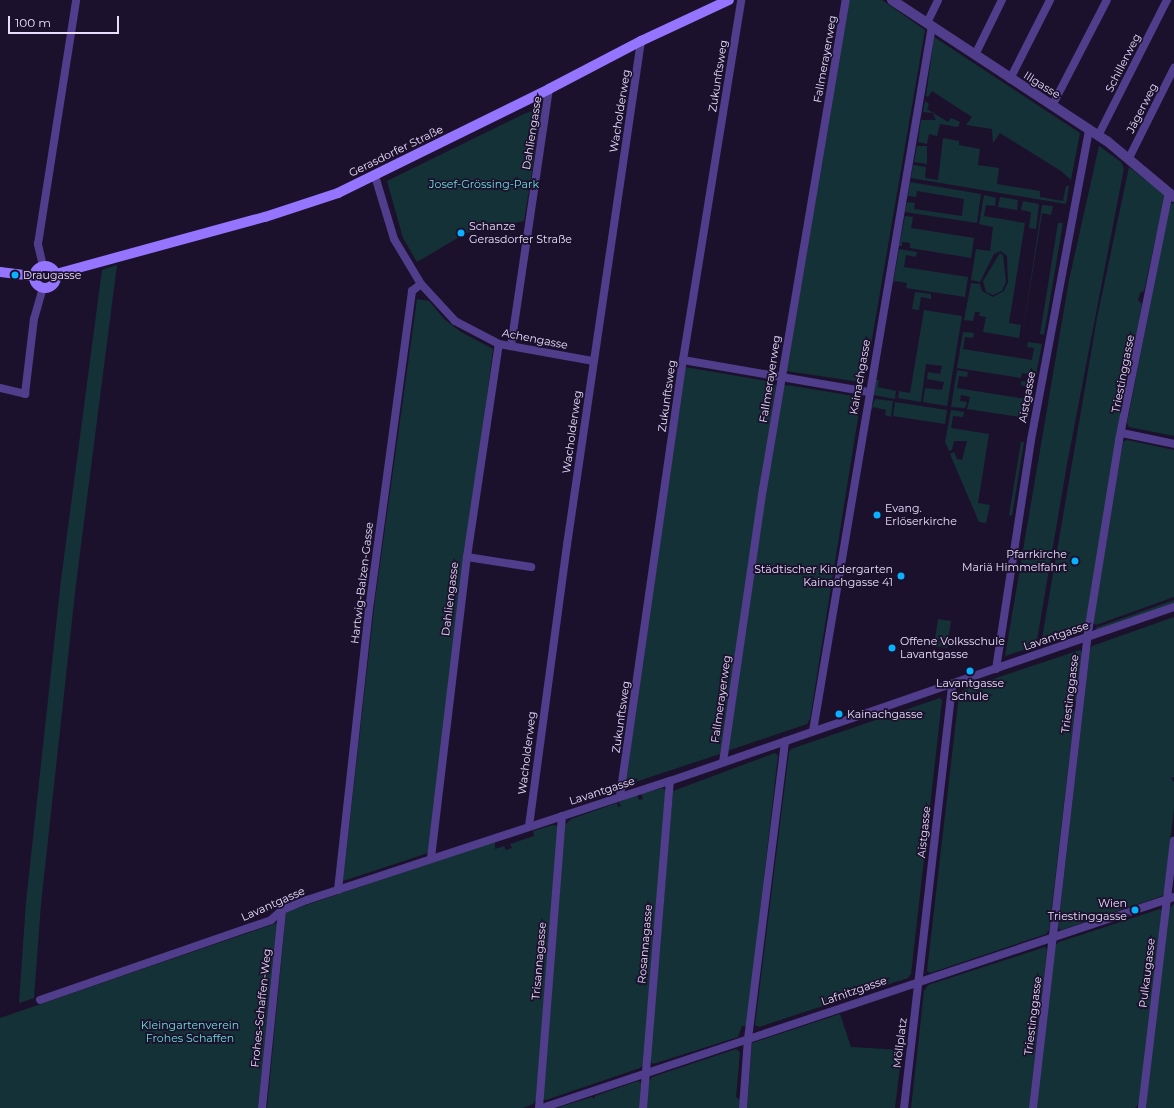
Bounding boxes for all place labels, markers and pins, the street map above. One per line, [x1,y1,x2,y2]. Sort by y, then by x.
place label: Schanze Gerasdorfer Straße [469,220,572,246]
marker: Schanze Gerasdorfer Straße [456,228,466,238]
place label: Draugasse [23,268,81,282]
marker: Draugasse [10,270,20,280]
place label: Evang. Erlöserkirche [885,502,957,528]
marker: Evang. Erlöserkirche [872,510,882,520]
place label: Pfarrkirche Mariä Himmelfahrt [962,548,1067,574]
marker: Pfarrkirche Mariä Himmelfahrt [1070,556,1080,566]
place label: Städtischer Kindergarten Kainachgasse 41 [754,563,893,589]
marker: Städtischer Kindergarten Kainachgasse 41 [896,571,906,581]
place label: Offene Volksschule Lavantgasse [900,635,1005,661]
marker: Offene Volksschule Lavantgasse [887,643,897,653]
marker: Lavantgasse Schule [965,666,975,676]
place label: Lavantgasse Schule [936,677,1004,703]
place label: Kainachgasse [847,707,923,721]
marker: Kainachgasse [834,709,844,719]
place label: Wien Triestinggasse [1048,897,1127,923]
marker: Wien Triestinggasse [1130,905,1140,915]

